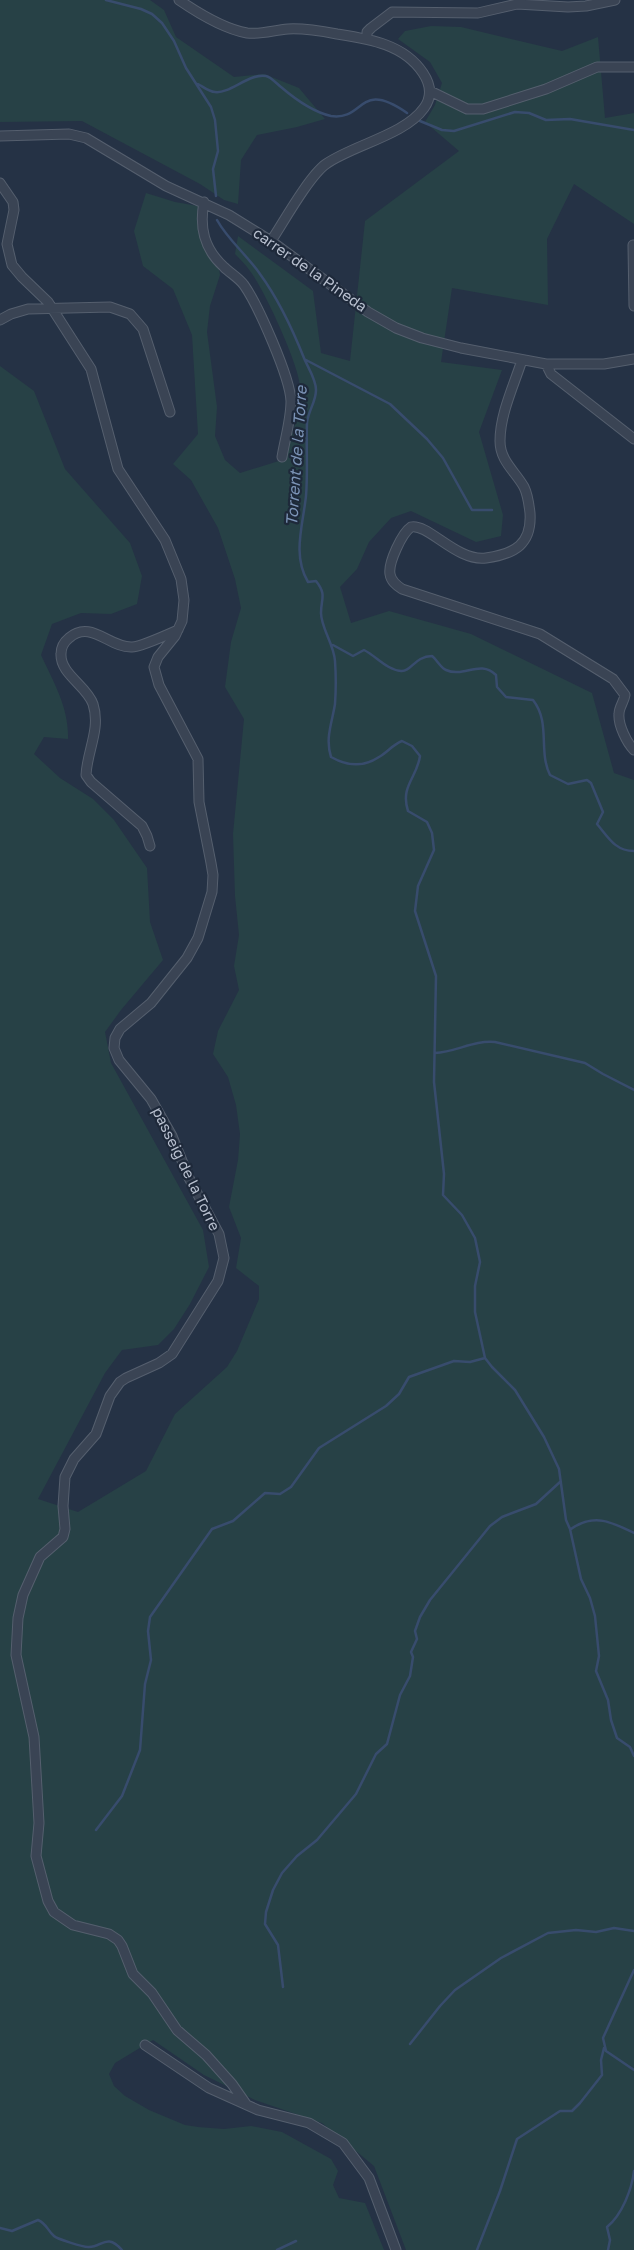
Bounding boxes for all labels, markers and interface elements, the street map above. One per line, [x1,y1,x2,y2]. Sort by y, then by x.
street label: carrer de la Pineda [250,223,371,315]
water label: Torrent de la Torre [281,383,311,527]
street label: passeig de la Torre [149,1104,225,1234]

